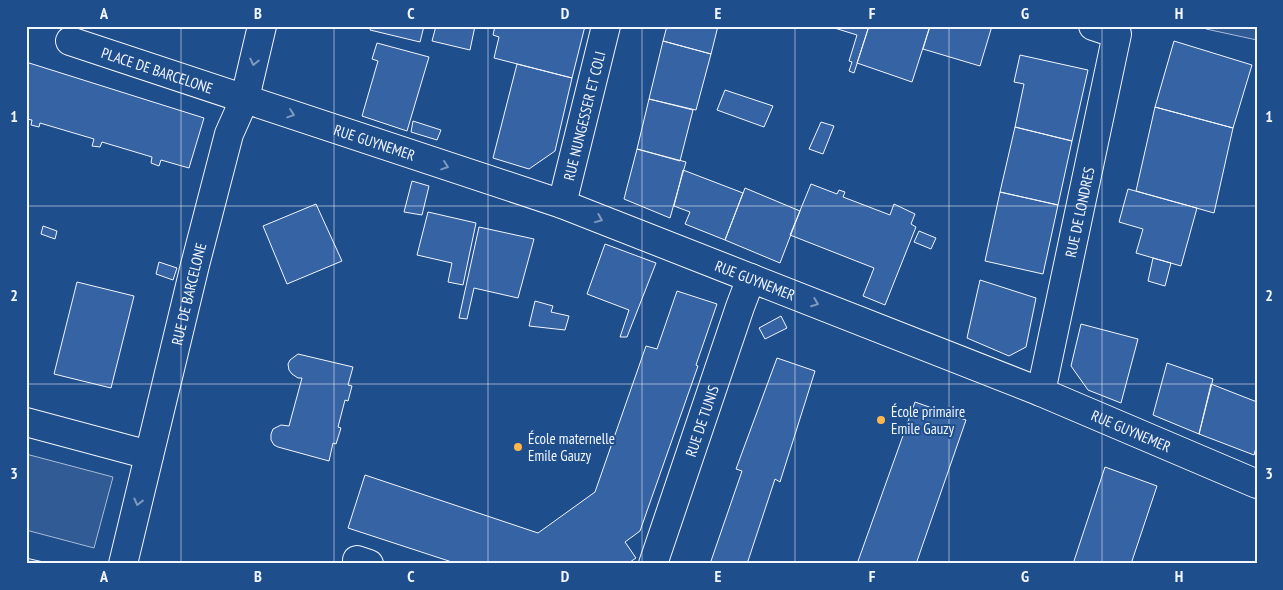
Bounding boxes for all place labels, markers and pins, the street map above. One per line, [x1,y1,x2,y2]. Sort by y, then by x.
place label: École primaire Emile Gauzy [891,402,965,438]
marker: École primaire Emile Gauzy [875,414,887,426]
place label: École maternelle Emile Gauzy [528,429,615,465]
marker: École maternelle Emile Gauzy [512,441,524,453]

